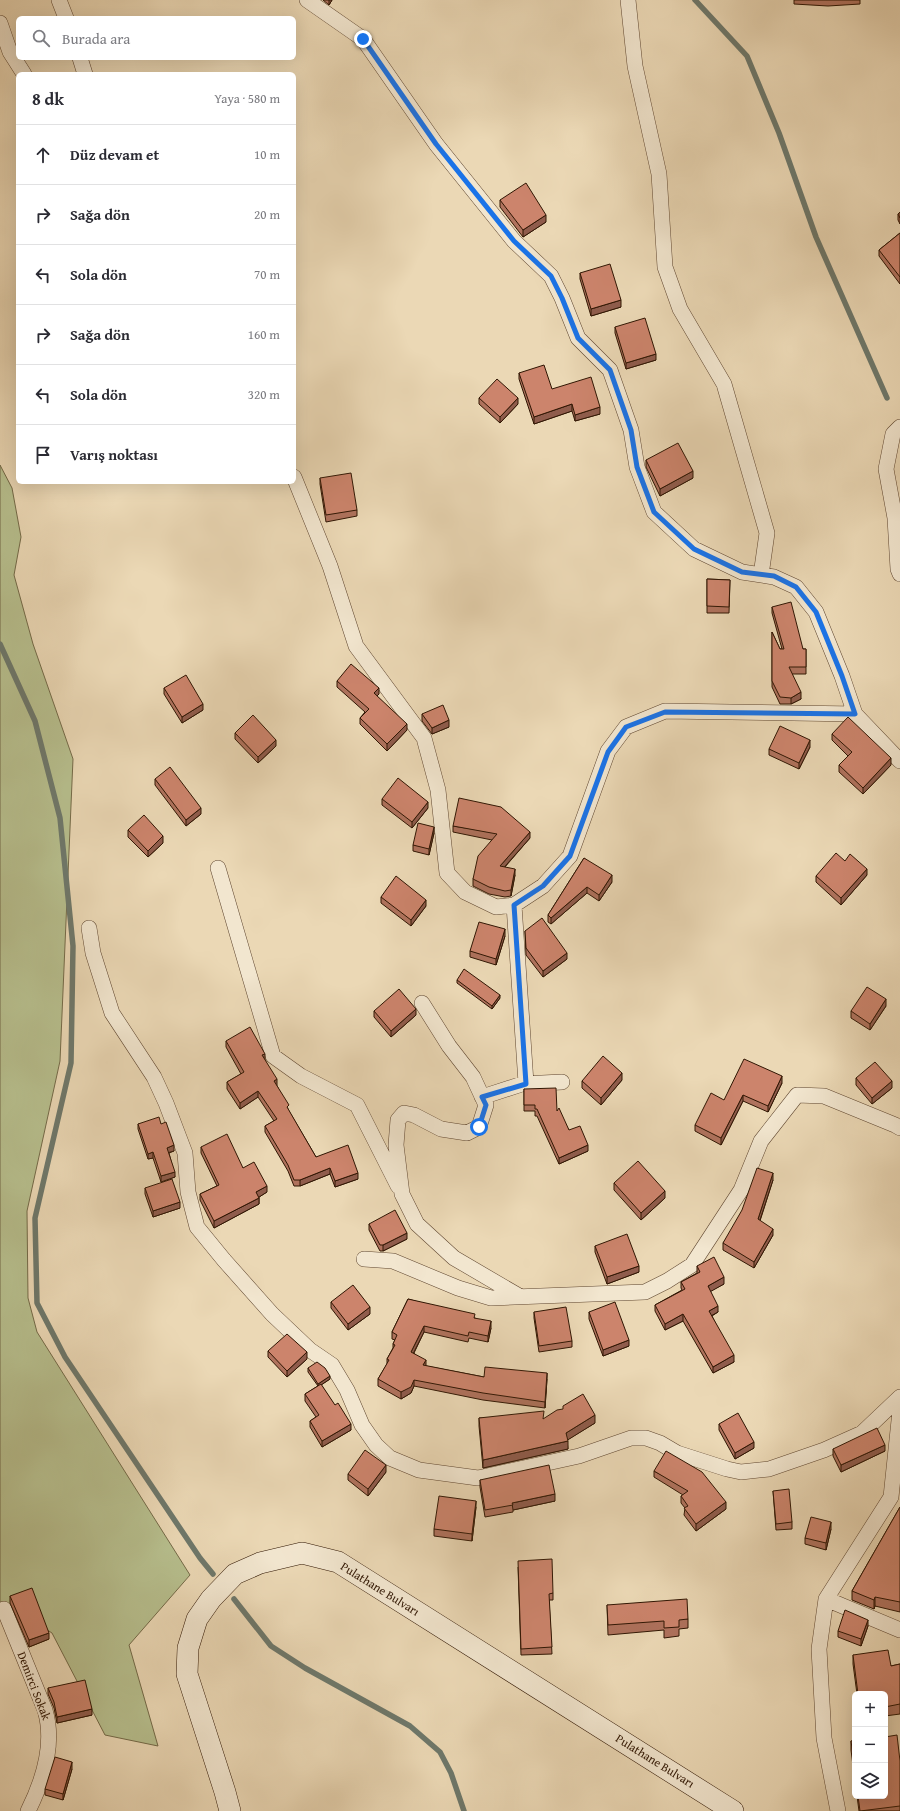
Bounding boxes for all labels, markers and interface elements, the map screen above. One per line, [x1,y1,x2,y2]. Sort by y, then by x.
search box [16,16,296,60]
icon: search [30,27,52,49]
text: Burada ara [62,28,130,49]
route end [354,30,372,48]
text: 8 dk [32,86,64,111]
text: Yaya · 580 m [214,89,280,108]
icon: ahead [32,144,54,166]
text: Düz devam et [70,144,159,165]
text: 10 m [254,145,280,164]
icon: right [32,204,54,226]
text: Sağa dön [70,204,130,225]
text: 20 m [254,205,280,224]
icon: left [32,264,54,286]
text: Sola dön [70,264,127,285]
text: 70 m [254,265,280,284]
icon: right [32,324,54,346]
text: Sağa dön [70,324,130,345]
text: 160 m [248,325,280,344]
icon: left [32,384,54,406]
text: Sola dön [70,384,127,405]
text: 320 m [248,385,280,404]
icon: arrive [32,444,54,466]
text: Varış noktası [70,444,158,465]
route start [470,1118,488,1136]
street label: Pulathane Bulvarı [338,1558,423,1620]
street label: Demirci Sokak [14,1649,56,1723]
map controls [852,1691,888,1799]
button: + [852,1691,888,1727]
button: − [852,1727,888,1763]
street label: Pulathane Bulvarı [613,1730,698,1792]
button: layers [852,1763,888,1799]

